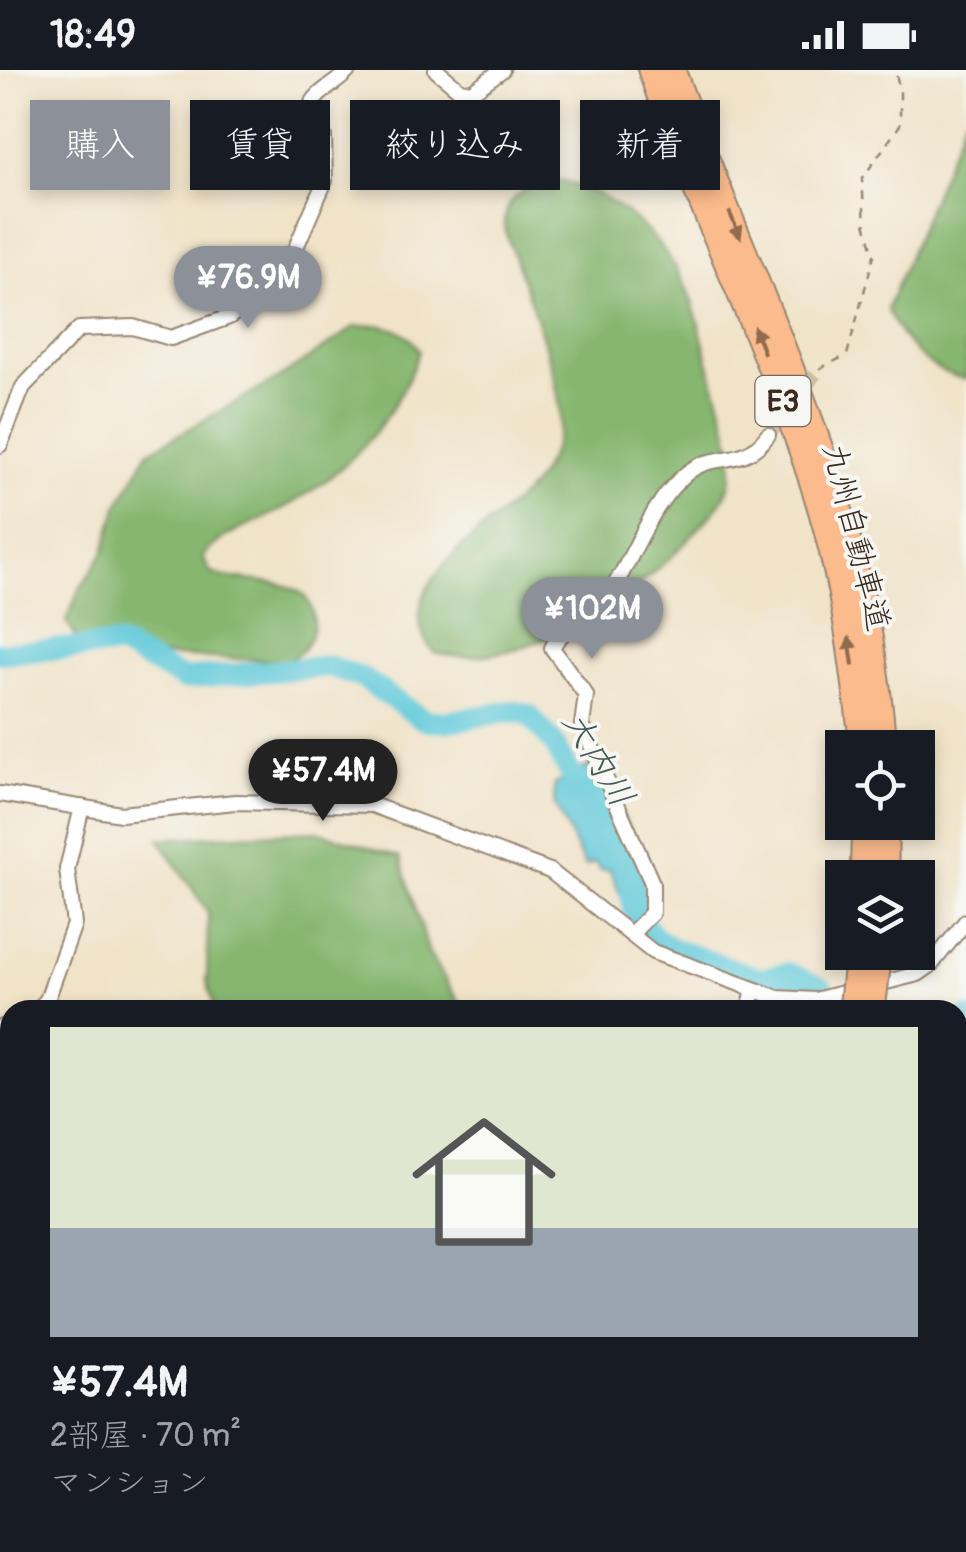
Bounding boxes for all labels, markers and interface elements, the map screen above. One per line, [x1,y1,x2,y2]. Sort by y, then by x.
text: 18:49 [50,11,136,59]
chip: 購入 [30,100,170,190]
chip: 賃貸 [190,100,330,190]
chip: 絞り込み [350,100,560,190]
chip: 新着 [580,100,720,190]
one-way arrow [727,210,743,240]
pin: ¥76.9M [167,246,329,331]
text: ¥76.9M [196,258,300,298]
one-way arrow [751,325,767,355]
road number: E3 [756,376,810,426]
street label: 九州自動車道 [813,439,899,635]
pin: ¥102M [522,577,662,662]
text: ¥102M [543,589,641,629]
one-way arrow [843,634,859,666]
water label: 大内川 [552,703,644,815]
map controls [825,730,935,970]
button: locate [825,730,935,840]
pin: ¥57.4M [242,739,404,824]
text: ¥57.4M [270,751,376,791]
button: layers [825,860,935,970]
icon: home [394,1092,574,1272]
text: ¥57.4M [50,1357,188,1409]
text: 2部屋 · 70 m² [50,1416,241,1456]
text: マンション [50,1463,209,1503]

